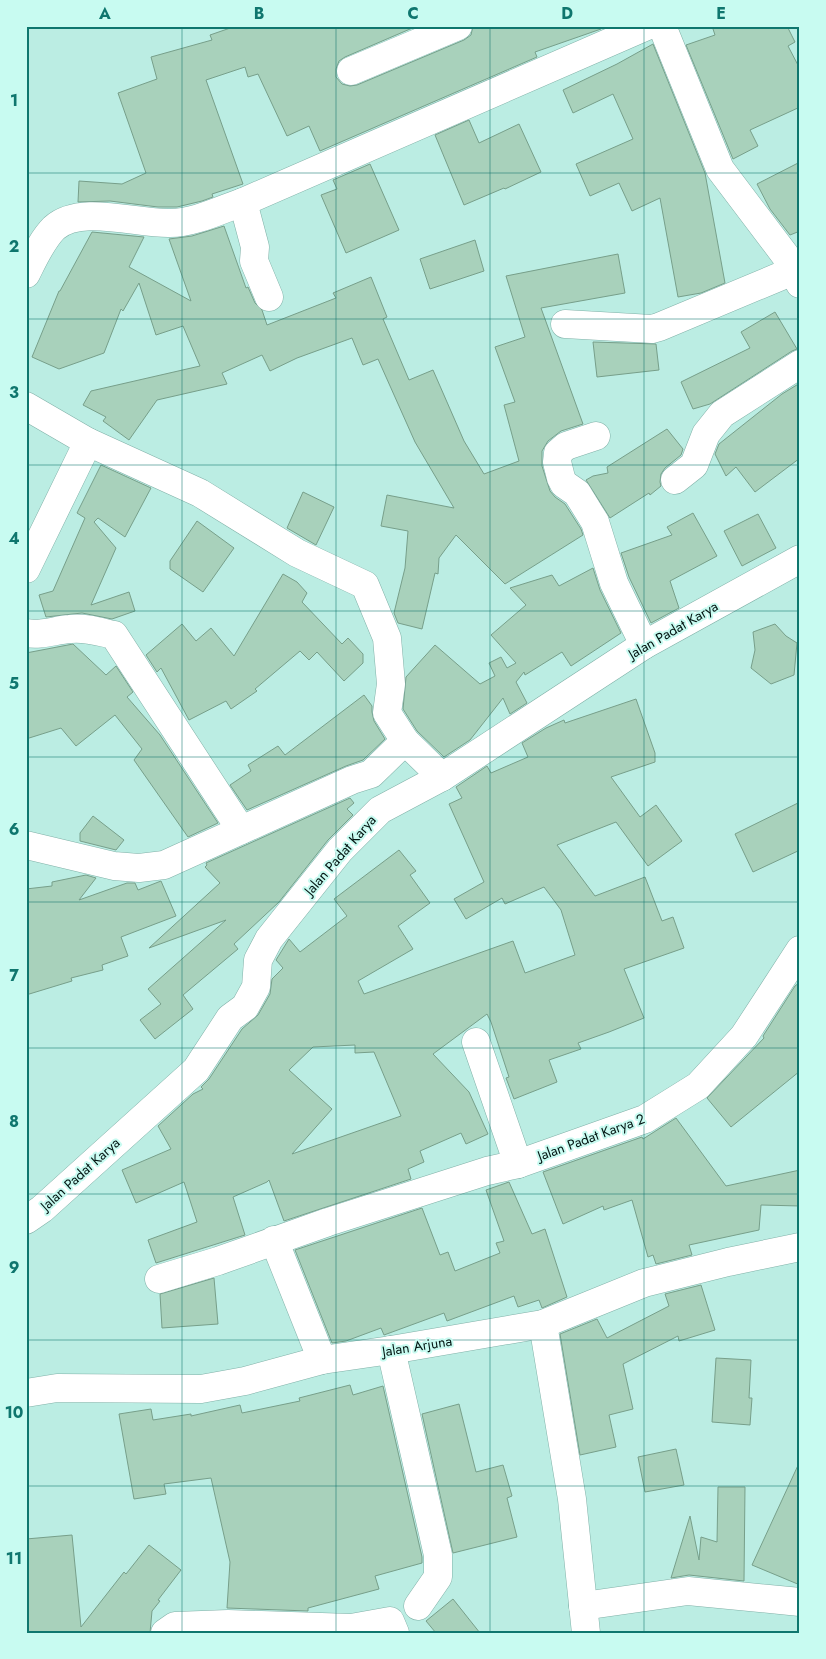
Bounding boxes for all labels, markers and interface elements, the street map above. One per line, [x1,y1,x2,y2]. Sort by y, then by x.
text: A [98,2,111,25]
text: B [254,2,264,25]
text: C [407,2,419,25]
text: D [561,2,573,25]
text: E [716,2,726,25]
text: 1 [10,89,18,112]
text: 2 [9,235,19,258]
text: 3 [9,381,19,404]
text: 4 [8,527,20,550]
street label: Jalan Padat Karya [623,596,722,665]
text: 5 [9,672,19,695]
street label: Jalan Padat Karya [298,810,381,901]
text: 6 [9,818,19,841]
text: 7 [9,964,19,987]
street label: Jalan Padat Karya 2 [533,1108,647,1166]
text: 8 [9,1110,19,1133]
street label: Jalan Padat Karya [34,1133,124,1216]
text: 9 [9,1256,19,1279]
street label: Jalan Arjuna [379,1331,453,1362]
text: 10 [5,1401,23,1424]
text: 11 [6,1547,22,1570]

